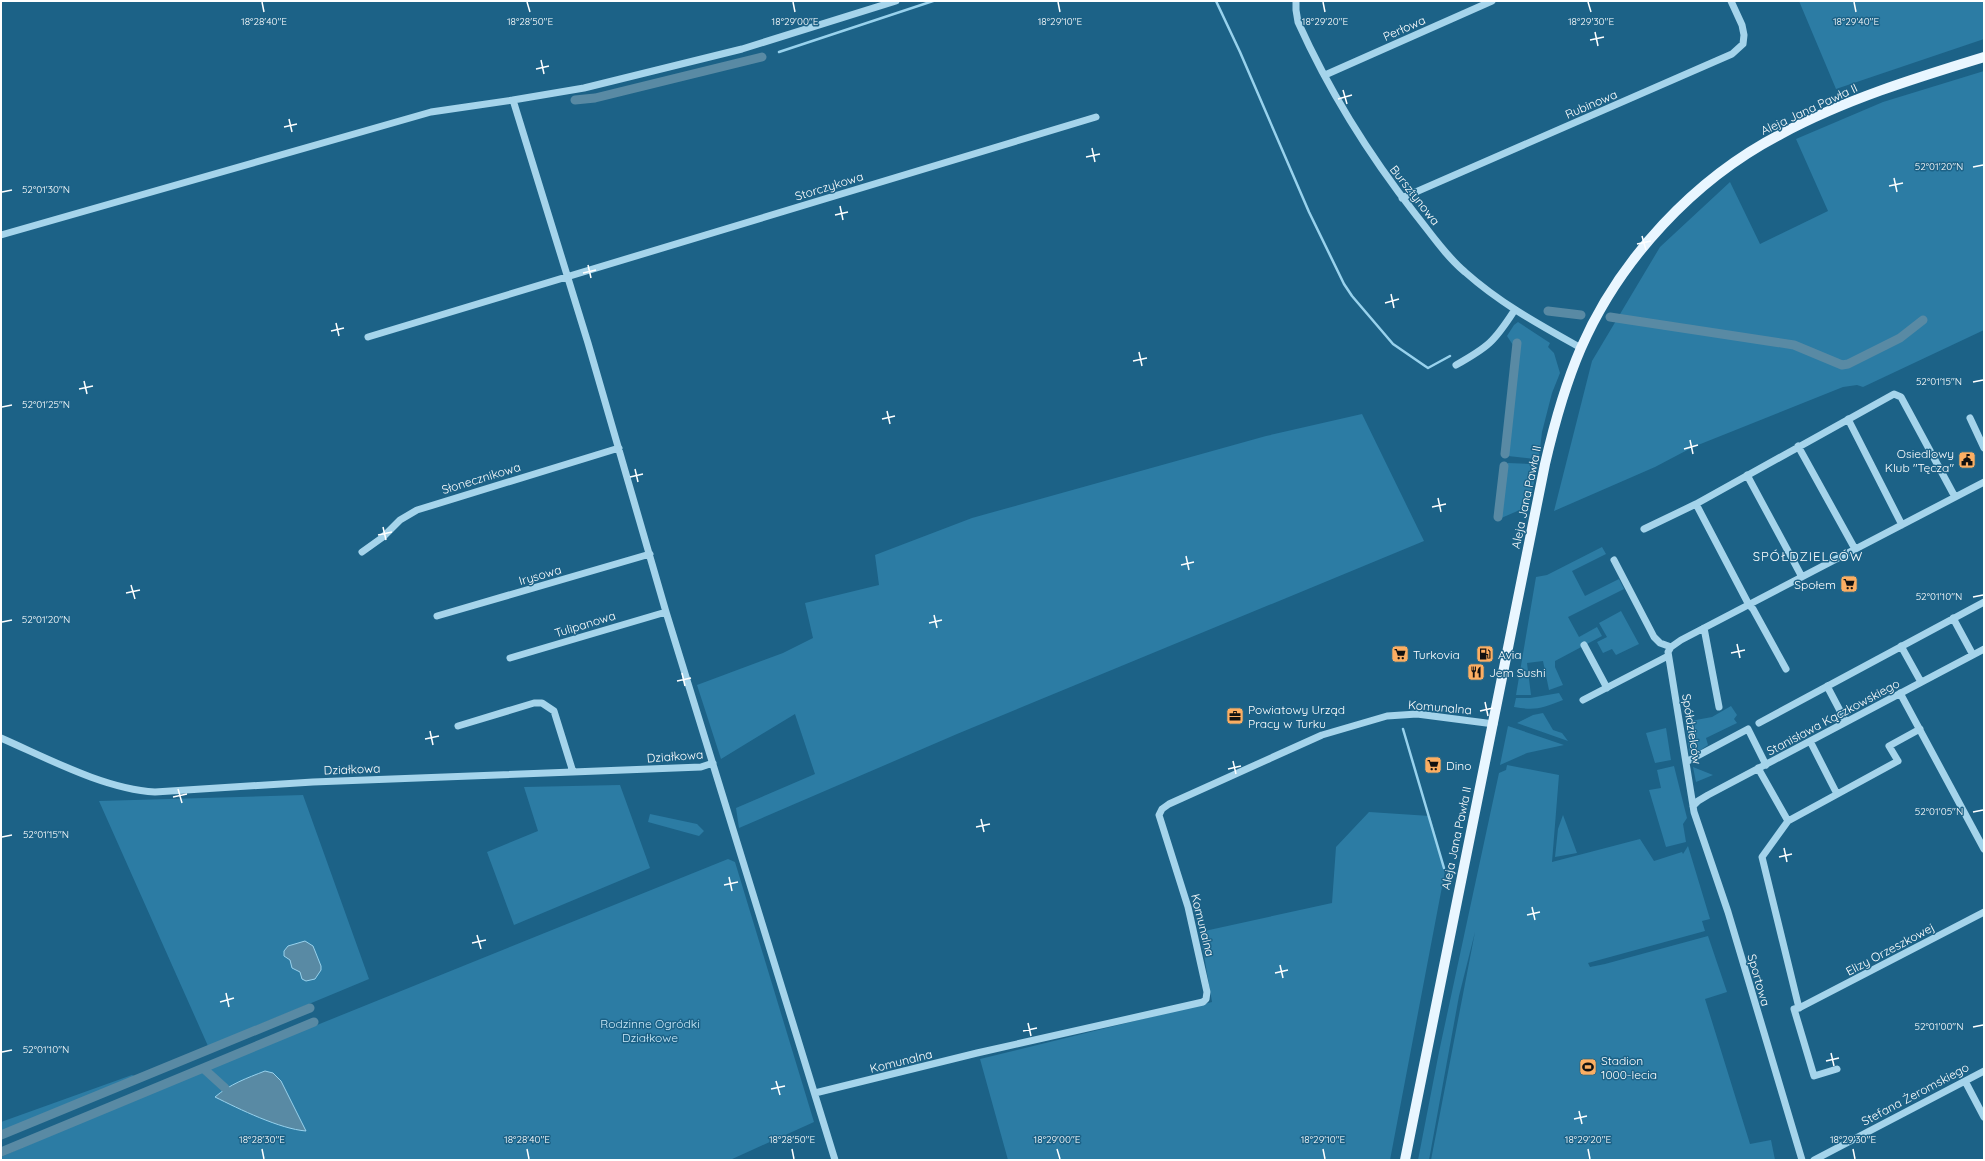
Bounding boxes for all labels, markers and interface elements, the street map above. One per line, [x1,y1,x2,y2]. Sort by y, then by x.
street label: Perłowa [1380,12,1428,44]
text: 18°28'40"E [241,15,287,28]
text: 18°28'50"E [507,15,553,28]
text: 18°29'00"E [772,15,819,28]
text: 18°29'10"E [1038,15,1083,28]
text: 18°29'20"E [1302,15,1349,28]
text: 18°29'30"E [1568,15,1614,28]
text: 18°29'40"E [1833,15,1879,28]
street label: Aleja Jana Pawła II [1758,80,1860,138]
street label: Rubinowa [1563,86,1619,122]
text: 52°01'20"N [1915,160,1963,173]
street label: Bursztynowa [1387,162,1443,228]
street label: Storczykowa [793,168,865,204]
text: 52°01'30"N [22,183,70,196]
text: 52°01'15"N [1916,375,1962,388]
text: 52°01'25"N [22,398,70,411]
street label: Aleja Jana Pawła II [1508,444,1544,550]
place label: Osiedlowy Klub "Tęcza" [1885,446,1954,475]
public building icon: Osiedlowy Klub "Tęcza" [1957,450,1977,470]
street label: Słonecznikowa [440,459,522,497]
district label: SPÓŁDZIELCÓW [1753,548,1863,564]
street label: Irysowa [517,562,563,588]
supermarket icon: Społem [1839,574,1859,594]
place label: Społem [1794,577,1836,592]
text: 52°01'10"N [1916,590,1962,603]
street label: Tulipanowa [553,608,617,640]
text: 52°01'20"N [22,613,70,626]
supermarket icon: Turkovia [1390,644,1410,664]
fuel station icon: Avia [1475,644,1495,664]
place label: Turkovia [1413,647,1460,662]
place label: Avia [1498,647,1522,662]
restaurant icon: Jem Sushi [1466,662,1486,682]
place label: Jem Sushi [1489,665,1545,680]
street label: Stanisława Kączkowskiego [1764,676,1902,758]
street label: Spółdzielców [1679,692,1705,766]
street label: Komunalna [1407,697,1473,717]
place label: Powiatowy Urząd Pracy w Turku [1248,702,1345,731]
office icon: Powiatowy Urząd Pracy w Turku [1225,706,1245,726]
street label: Działkowa [646,747,704,765]
supermarket icon: Dino [1423,755,1443,775]
place label: Dino [1446,758,1471,773]
street label: Działkowa [323,761,381,777]
street label: Aleja Jana Pawła II [1438,785,1474,891]
text: 52°01'05"N [1915,805,1963,818]
text: 52°01'15"N [23,828,69,841]
street label: Komunalna [1188,892,1218,958]
street label: Elizy Orzeszkowej [1843,919,1937,979]
street label: Sportowa [1744,952,1774,1008]
park label: Rodzinne Ogródki Działkowe [600,1016,700,1045]
text: 52°01'00"N [1915,1020,1963,1033]
text: 52°01'10"N [23,1043,69,1056]
street label: Komunalna [868,1046,934,1076]
place label: Stadion 1000-lecia [1601,1053,1657,1082]
sports icon: Stadion 1000-lecia [1578,1057,1598,1077]
street label: Stefana Żeromskiego [1859,1059,1971,1129]
text: 18°28'30"E [239,1133,285,1146]
text: 18°28'40"E [504,1133,550,1146]
text: 18°28'50"E [769,1133,815,1146]
text: 18°29'00"E [1034,1133,1081,1146]
text: 18°29'10"E [1301,1133,1346,1146]
text: 18°29'20"E [1565,1133,1612,1146]
text: 18°29'30"E [1830,1133,1876,1146]

